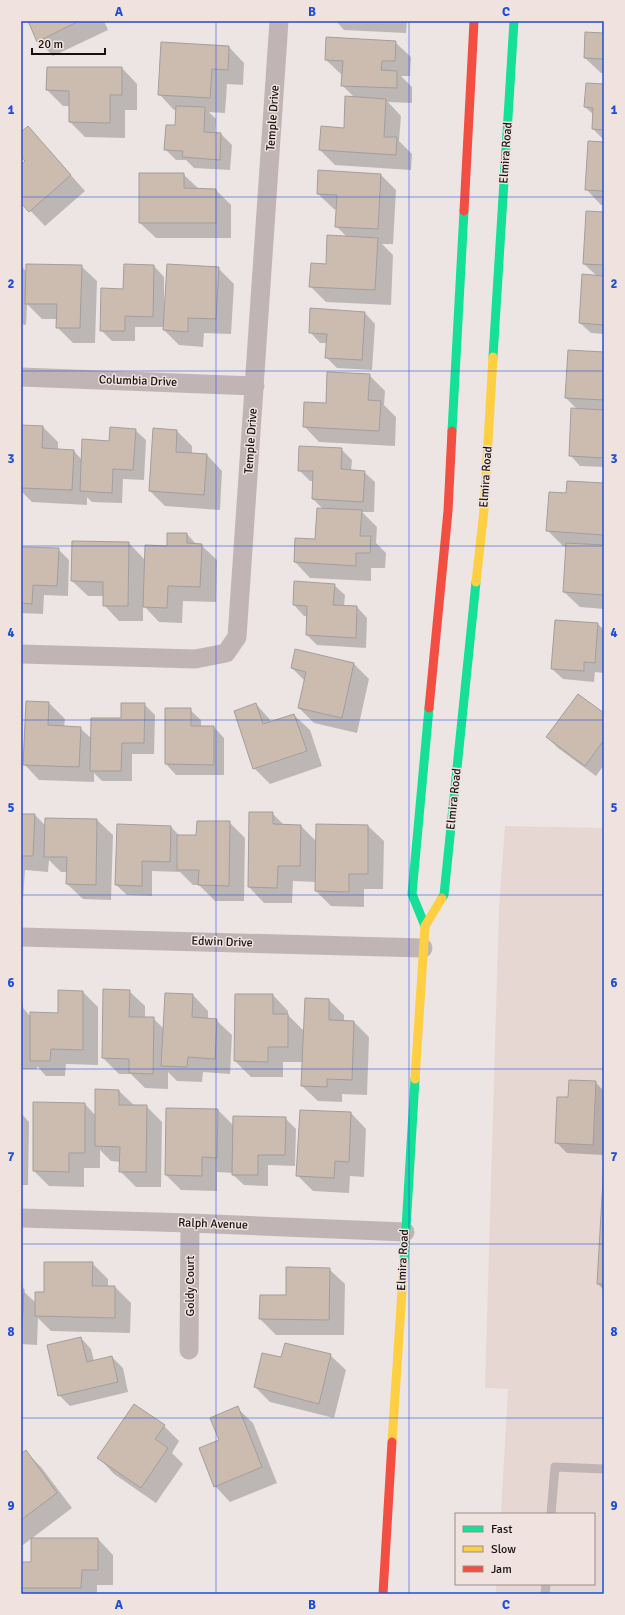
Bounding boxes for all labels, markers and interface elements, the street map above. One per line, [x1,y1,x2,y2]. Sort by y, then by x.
text: A [115,4,124,20]
text: B [308,4,316,20]
text: C [502,4,510,20]
scale bar [32,30,105,56]
text: 20 m [38,37,63,52]
street label: Temple Drive [263,85,283,151]
text: 1 [7,102,15,118]
text: 1 [610,102,618,118]
street label: Elmira Road [496,122,516,184]
text: 2 [7,276,15,292]
text: 2 [610,276,618,292]
street label: Columbia Drive [99,372,177,390]
street label: Temple Drive [241,408,261,474]
street label: Elmira Road [476,446,496,508]
text: 3 [7,451,15,467]
text: 3 [610,451,618,467]
text: 4 [7,625,15,641]
text: 4 [610,625,618,641]
street label: Elmira Road [443,767,465,831]
text: 5 [7,800,15,816]
text: 5 [610,800,618,816]
street label: Edwin Drive [191,933,253,951]
text: 6 [7,975,15,991]
text: 6 [610,975,618,991]
text: 7 [7,1149,15,1165]
text: 7 [610,1149,618,1165]
street label: Ralph Avenue [178,1215,248,1233]
street label: Elmira Road [394,1229,412,1291]
street label: Goldy Court [183,1256,198,1316]
text: 8 [7,1324,15,1340]
text: 8 [610,1324,618,1340]
text: 9 [7,1498,15,1514]
text: 9 [610,1498,618,1514]
legend [455,1513,595,1585]
text: Fast [491,1522,512,1537]
text: Slow [491,1542,516,1557]
text: Jam [491,1562,512,1577]
text: A [115,1597,124,1613]
text: B [308,1597,316,1613]
text: C [502,1597,510,1613]

